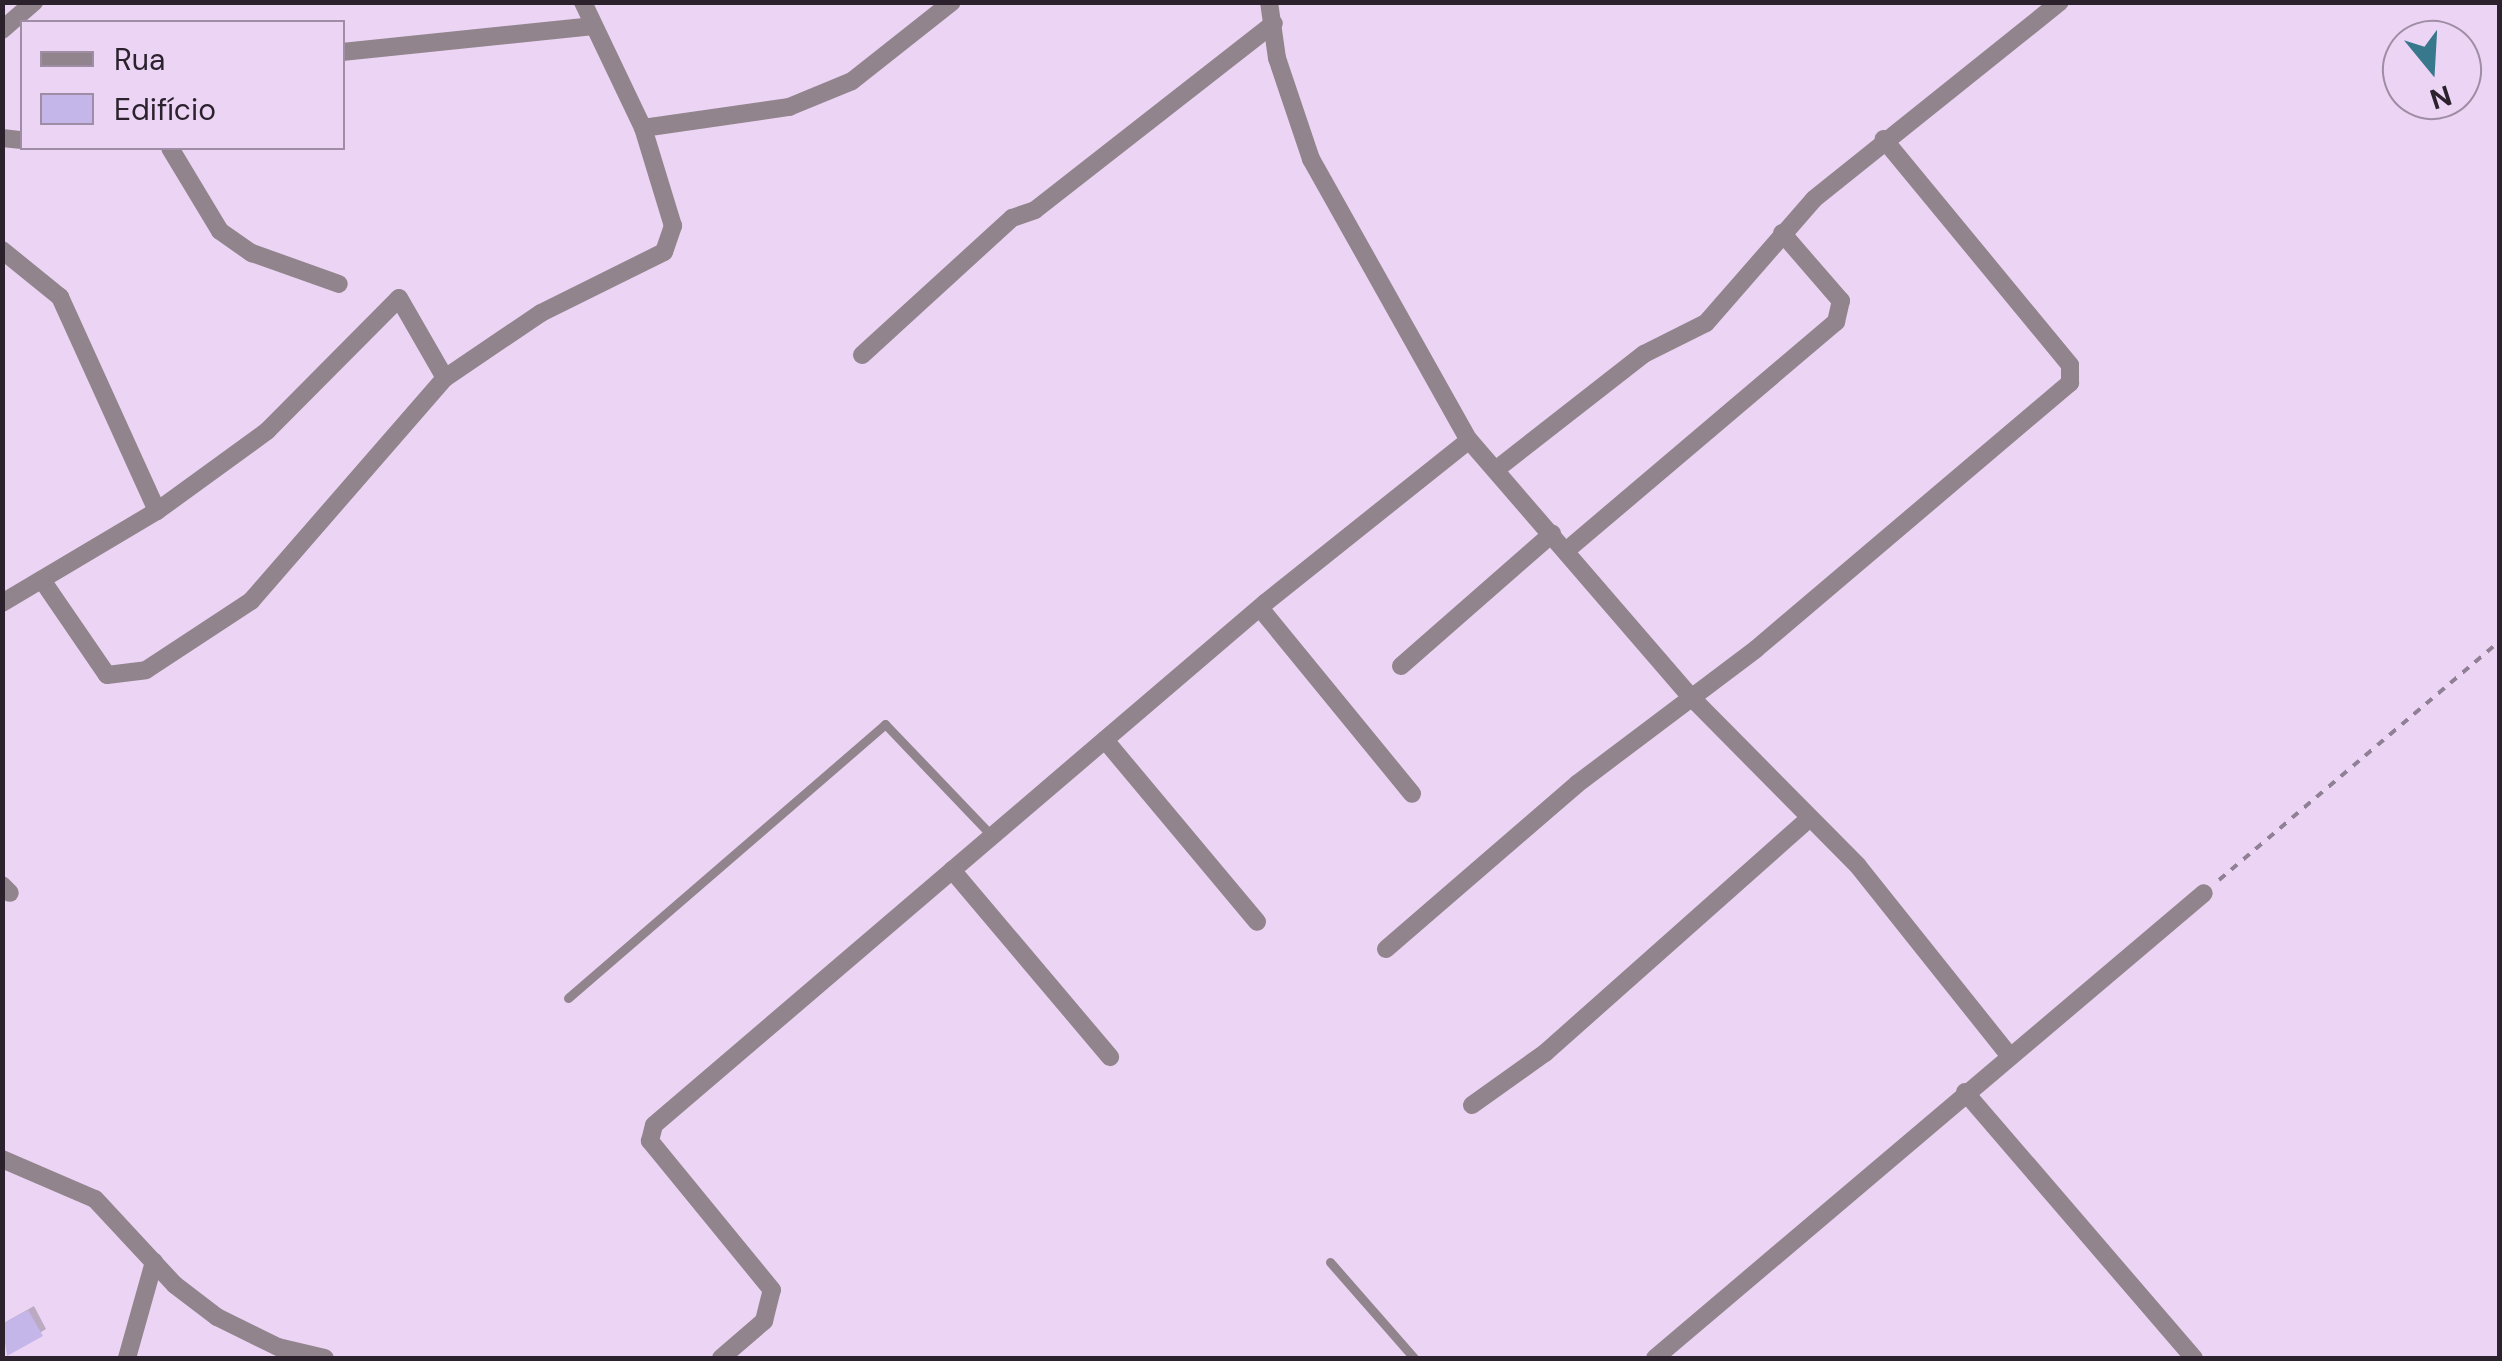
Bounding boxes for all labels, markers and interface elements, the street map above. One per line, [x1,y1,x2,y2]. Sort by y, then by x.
legend [20,20,345,150]
north arrow [2382,20,2482,120]
text: Rua [114,40,165,79]
text: N [2425,76,2456,118]
text: Edifício [114,90,216,129]

